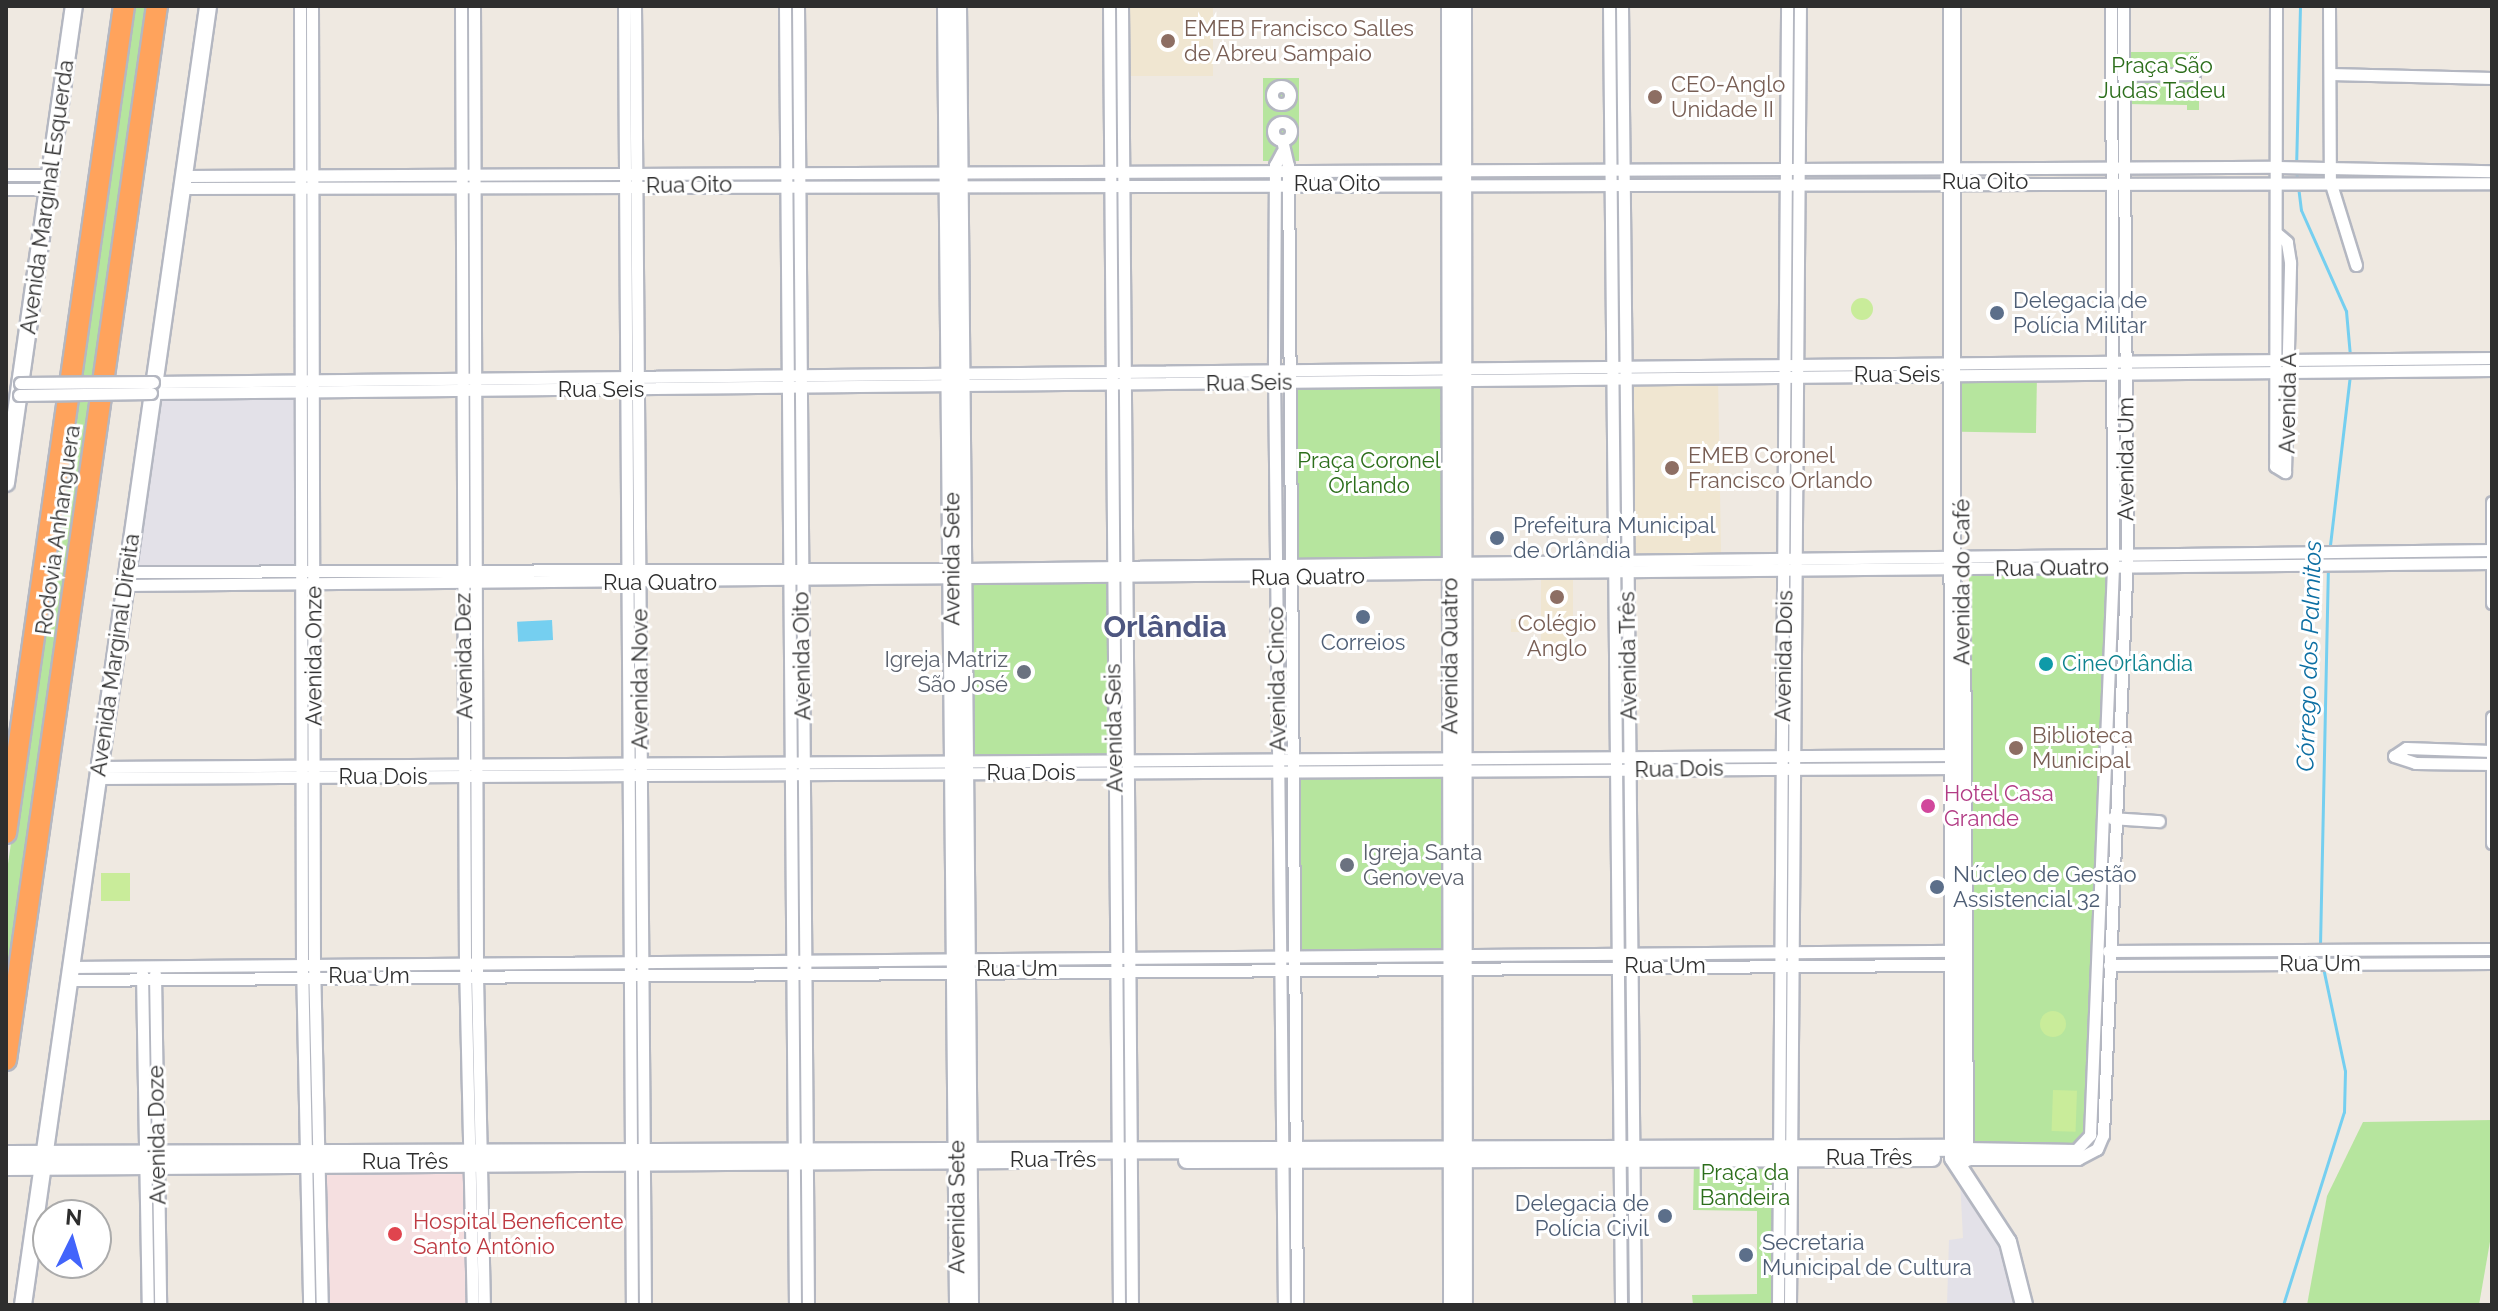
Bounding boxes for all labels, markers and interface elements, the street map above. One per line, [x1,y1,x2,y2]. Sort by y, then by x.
place label: EMEB Francisco Salles de Abreu Sampaio [1184,15,1414,66]
marker: EMEB Francisco Salles de Abreu Sampaio [1159,32,1177,50]
park label: Praça São Judas Tadeu [2098,52,2226,104]
street label: Avenida Marginal Esquerda [15,58,79,336]
place label: CEO-Anglo Unidade II [1671,71,1785,122]
marker: CEO-Anglo Unidade II [1646,88,1664,106]
street label: Rua Oito [1942,169,2028,195]
street label: Rua Oito [646,171,732,199]
street label: Rua Oito [1294,171,1380,197]
place label: Delegacia de Polícia Militar [2013,287,2147,338]
marker: Delegacia de Polícia Militar [1988,304,2006,322]
street label: Avenida A [2274,352,2302,454]
street label: Rua Seis [1854,362,1940,388]
street label: Rua Seis [1205,369,1293,397]
street label: Rua Seis [558,377,644,403]
street label: Avenida Um [2113,397,2139,521]
street label: Rodovia Anhanguera [30,423,86,637]
place label: EMEB Coronel Francisco Orlando [1688,442,1873,494]
park label: Praça Coronel Orlando [1297,447,1441,498]
marker: EMEB Coronel Francisco Orlando [1663,459,1681,477]
street label: Avenida Sete [939,492,965,626]
street label: Avenida do Café [1949,499,1975,665]
place label: Prefeitura Municipal de Orlândia [1513,512,1716,564]
marker: Prefeitura Municipal de Orlândia [1488,529,1506,547]
street label: Avenida Marginal Direita [85,532,145,778]
water label: Córrego dos Palmitos [2291,540,2327,772]
street label: Rua Quatro [1995,554,2109,582]
street label: Rua Quatro [1251,563,1365,591]
street label: Rua Quatro [603,570,717,596]
street label: Avenida Quatro [1437,578,1463,734]
street label: Avenida Onze [301,586,327,726]
marker: Colégio Anglo [1548,588,1566,606]
street label: Avenida Dois [1770,590,1798,722]
street label: Avenida Oito [788,591,816,721]
street label: Avenida Três [1614,591,1642,721]
street label: Avenida Dez [450,592,478,720]
street label: Avenida Cinco [1263,606,1291,752]
street label: Avenida Nove [627,608,653,750]
marker: Correios [1354,608,1372,626]
district label: Orlândia [1103,609,1227,645]
place label: Colégio Anglo [1518,610,1596,662]
place label: Correios [1321,630,1405,656]
place label: Igreja Matriz São José [884,646,1008,698]
place label: CineOrlândia [2062,651,2193,677]
marker: CineOrlândia [2037,655,2055,673]
marker: Igreja Matriz São José [1015,663,1033,681]
street label: Avenida Seis [1100,663,1128,793]
place label: Biblioteca Municipal [2032,722,2133,774]
marker: Biblioteca Municipal [2007,739,2025,757]
street label: Rua Dois [1634,755,1724,783]
street label: Rua Dois [986,760,1076,786]
street label: Rua Dois [338,764,428,790]
place label: Hotel Casa Grande [1944,780,2054,832]
marker: Hotel Casa Grande [1919,797,1937,815]
place label: Igreja Santa Genoveva [1363,839,1482,890]
marker: Igreja Santa Genoveva [1338,856,1356,874]
place label: Núcleo de Gestão Assistencial 32 [1953,861,2137,912]
marker: Núcleo de Gestão Assistencial 32 [1928,878,1946,896]
street label: Rua Um [2279,951,2361,977]
street label: Rua Um [1624,953,1706,979]
street label: Rua Um [976,956,1058,982]
street label: Rua Um [328,963,410,989]
street label: Avenida Doze [143,1065,171,1205]
street label: Avenida Sete [944,1140,970,1274]
street label: Rua Três [1825,1145,1913,1171]
street label: Rua Três [1009,1147,1097,1173]
street label: Rua Três [361,1149,449,1175]
park label: Praça da Bandeira [1700,1159,1790,1210]
place label: Delegacia de Polícia Civil [1515,1190,1649,1242]
north arrow [32,1199,112,1279]
text: N [64,1203,83,1231]
marker: Delegacia de Polícia Civil [1656,1207,1674,1225]
place label: Hospital Beneficente Santo Antônio [413,1208,624,1260]
marker: Hospital Beneficente Santo Antônio [384,1223,406,1245]
place label: Secretaria Municipal de Cultura [1762,1229,1972,1280]
marker: Secretaria Municipal de Cultura [1737,1246,1755,1264]

